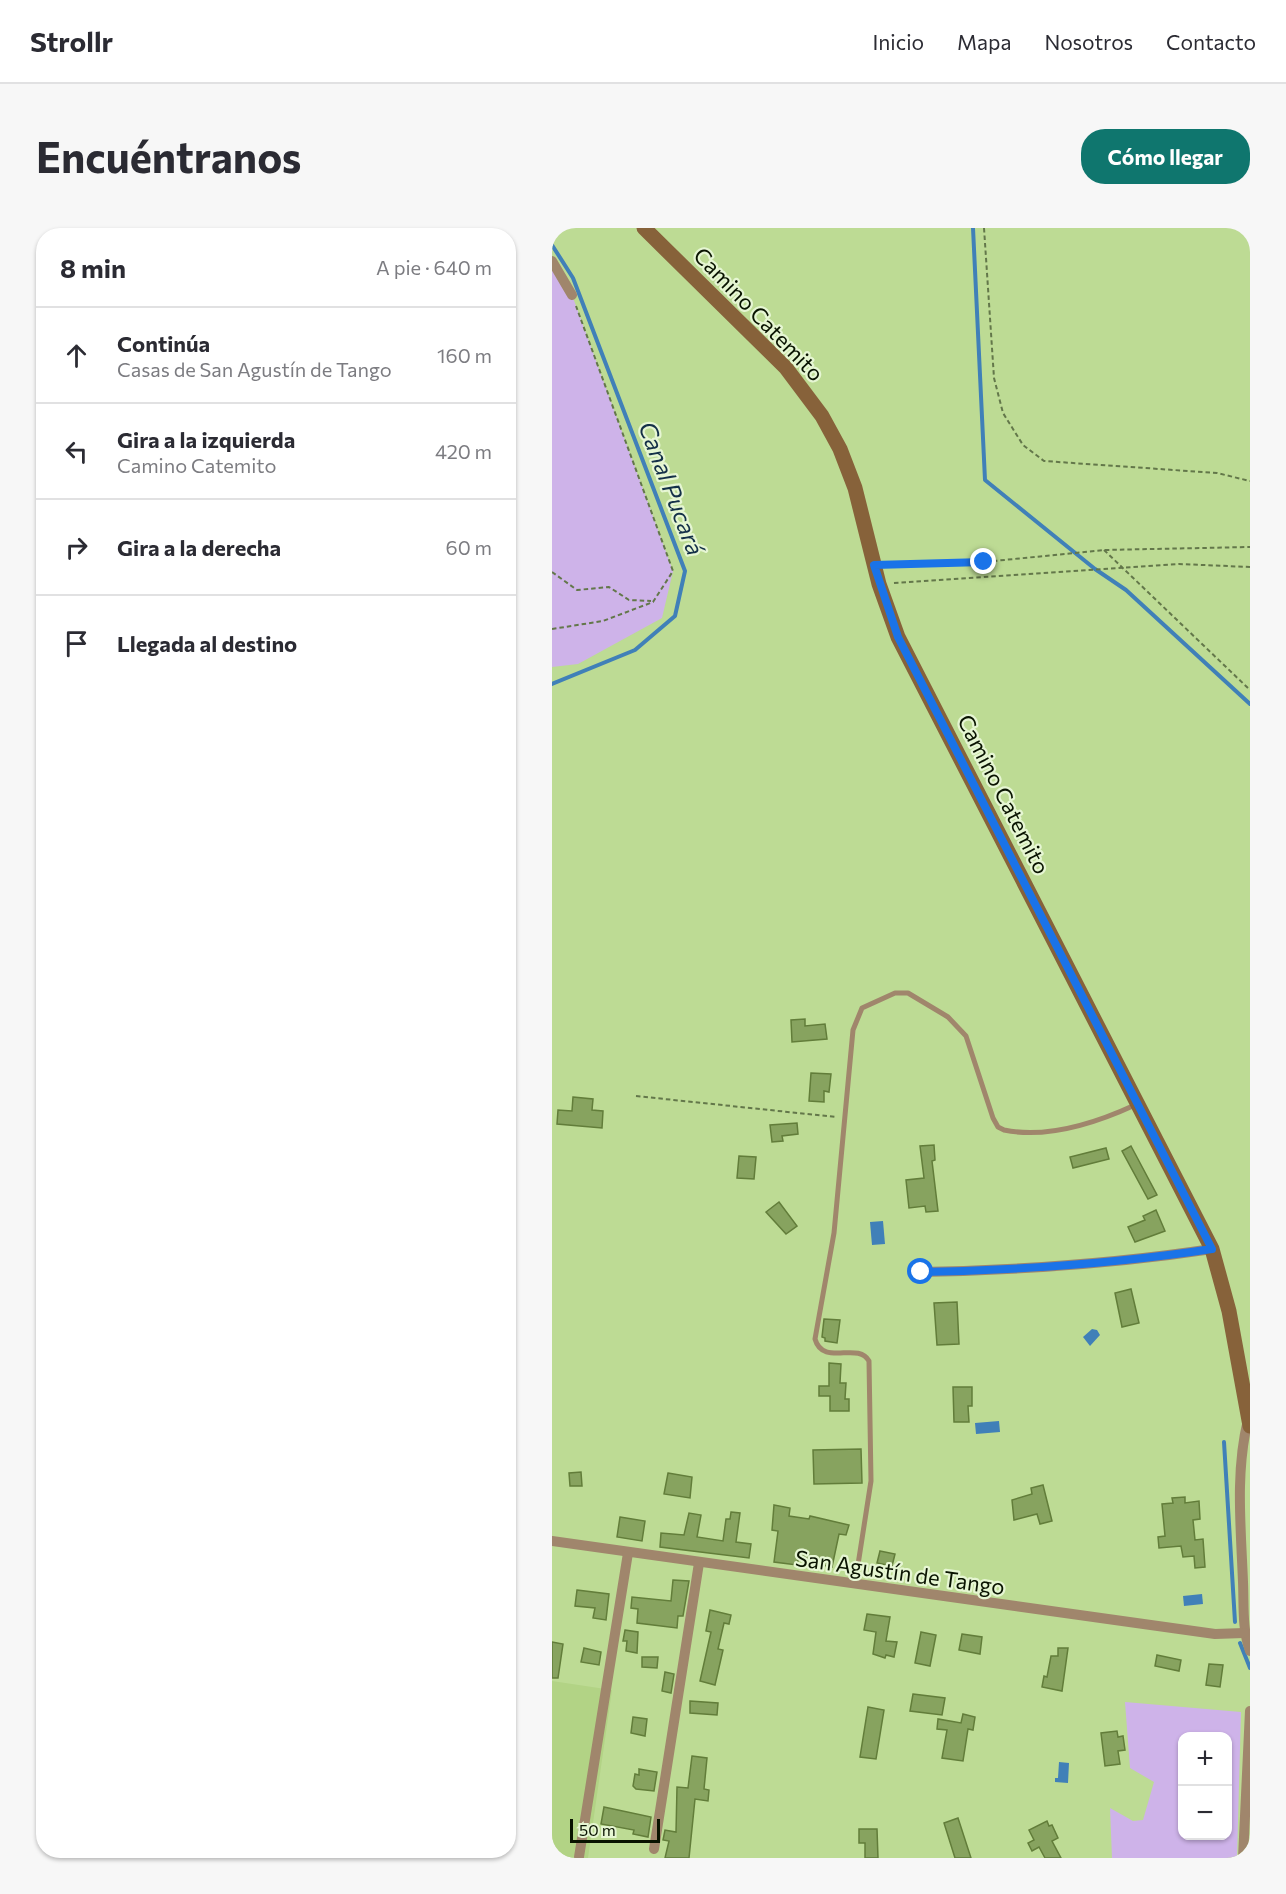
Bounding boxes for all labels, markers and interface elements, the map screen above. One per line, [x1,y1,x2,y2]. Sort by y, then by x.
text: Strollr [30,24,113,58]
text: Inicio [872,29,924,54]
text: Mapa [957,29,1011,54]
text: Nosotros [1044,29,1133,54]
text: Contacto [1166,29,1256,54]
button: Cómo llegar [1081,129,1250,184]
text: Encuéntranos [36,130,301,182]
street label: Camino Catemito [688,242,830,386]
text: 8 min [60,252,126,283]
text: A pie · 640 m [376,255,492,279]
text: Continúa [117,330,210,357]
icon: ahead [60,339,93,372]
text: 160 m [437,343,492,367]
text: Casas de San Agustín de Tango [117,357,392,381]
water label: Canal Pucará [633,417,711,559]
text: Gira a la izquierda [117,426,295,453]
icon: left [60,435,93,468]
text: 420 m [435,439,492,463]
text: Camino Catemito [117,453,276,477]
icon: right [60,531,93,564]
text: Gira a la derecha [117,534,281,561]
text: 60 m [446,535,492,559]
route end [970,548,996,574]
icon: arrive [60,627,93,660]
text: Llegada al destino [117,630,297,657]
street label: Camino Catemito [952,710,1056,878]
route start [907,1258,933,1284]
street label: San Agustín de Tango [794,1544,1006,1600]
map controls [1178,1732,1232,1840]
button: + [1178,1732,1232,1786]
button: − [1178,1786,1232,1840]
scale bar [570,1816,660,1844]
text: 50 m [579,1820,616,1839]

